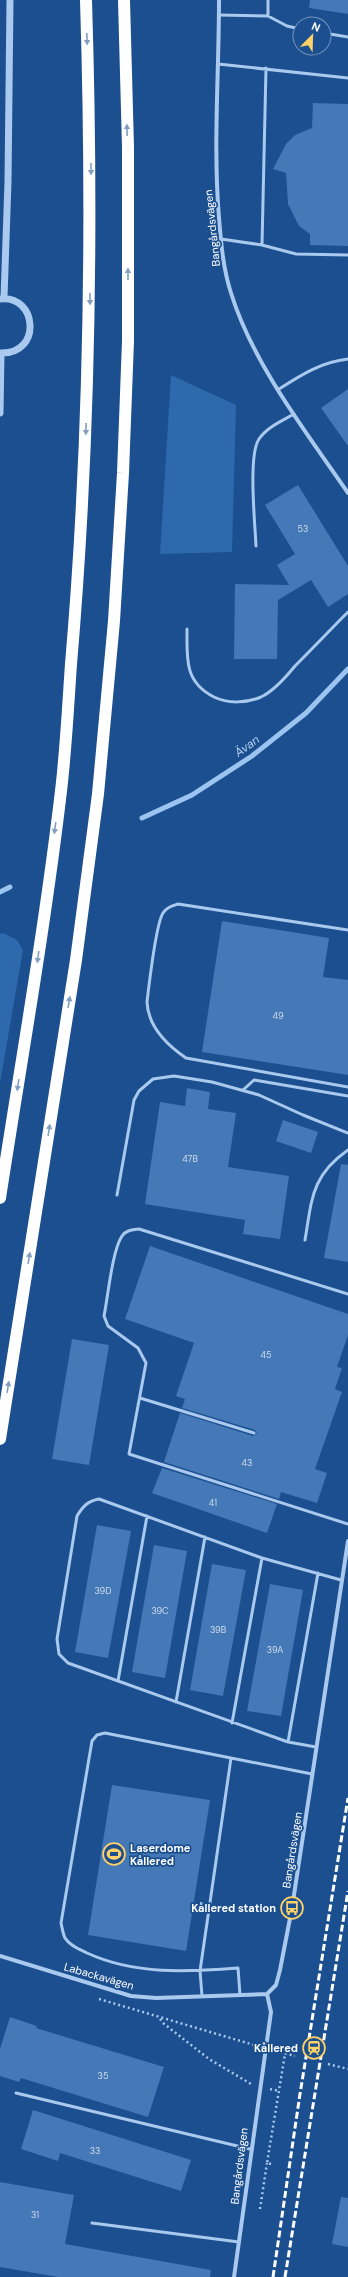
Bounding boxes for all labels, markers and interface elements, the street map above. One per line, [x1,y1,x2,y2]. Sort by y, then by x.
north arrow [292,16,332,56]
text: N [309,19,322,35]
one-way arrow [84,33,90,46]
one-way arrow [124,123,130,136]
one-way arrow [88,163,94,176]
street label: Bangårdsvägen [201,189,223,267]
one-way arrow [125,267,131,280]
one-way arrow [87,293,93,306]
one-way arrow [83,423,90,435]
house number: 53 [298,523,308,535]
water label: Ävan [230,731,263,761]
one-way arrow [52,822,59,834]
one-way arrow [35,951,41,963]
one-way arrow [67,996,73,1008]
house number: 49 [272,1010,284,1022]
one-way arrow [14,1079,20,1091]
one-way arrow [46,1124,52,1136]
house number: 47B [182,1153,198,1165]
one-way arrow [26,1252,32,1265]
house number: 45 [261,1349,271,1361]
one-way arrow [6,1381,12,1393]
house number: 43 [242,1457,252,1469]
house number: 41 [209,1497,217,1509]
house number: 39D [95,1585,111,1597]
house number: 39C [151,1605,169,1617]
house number: 39B [210,1624,226,1636]
house number: 39A [267,1644,283,1656]
street label: Bangårdsvägen [279,1811,305,1889]
sports icon: Laserdome Kållered [101,1841,127,1867]
place label: Laserdome Kållered [130,1841,191,1868]
bus stop icon: Kållered station [279,1895,305,1921]
place label: Kållered station [191,1901,276,1915]
street label: Labackavägen [62,1959,136,1993]
station icon: Kållered [301,2035,327,2061]
place label: Kållered [254,2041,298,2055]
house number: 35 [98,2070,108,2082]
street label: Bangårdsvägen [227,2127,251,2205]
house number: 33 [90,2145,100,2157]
house number: 31 [31,2209,39,2221]

